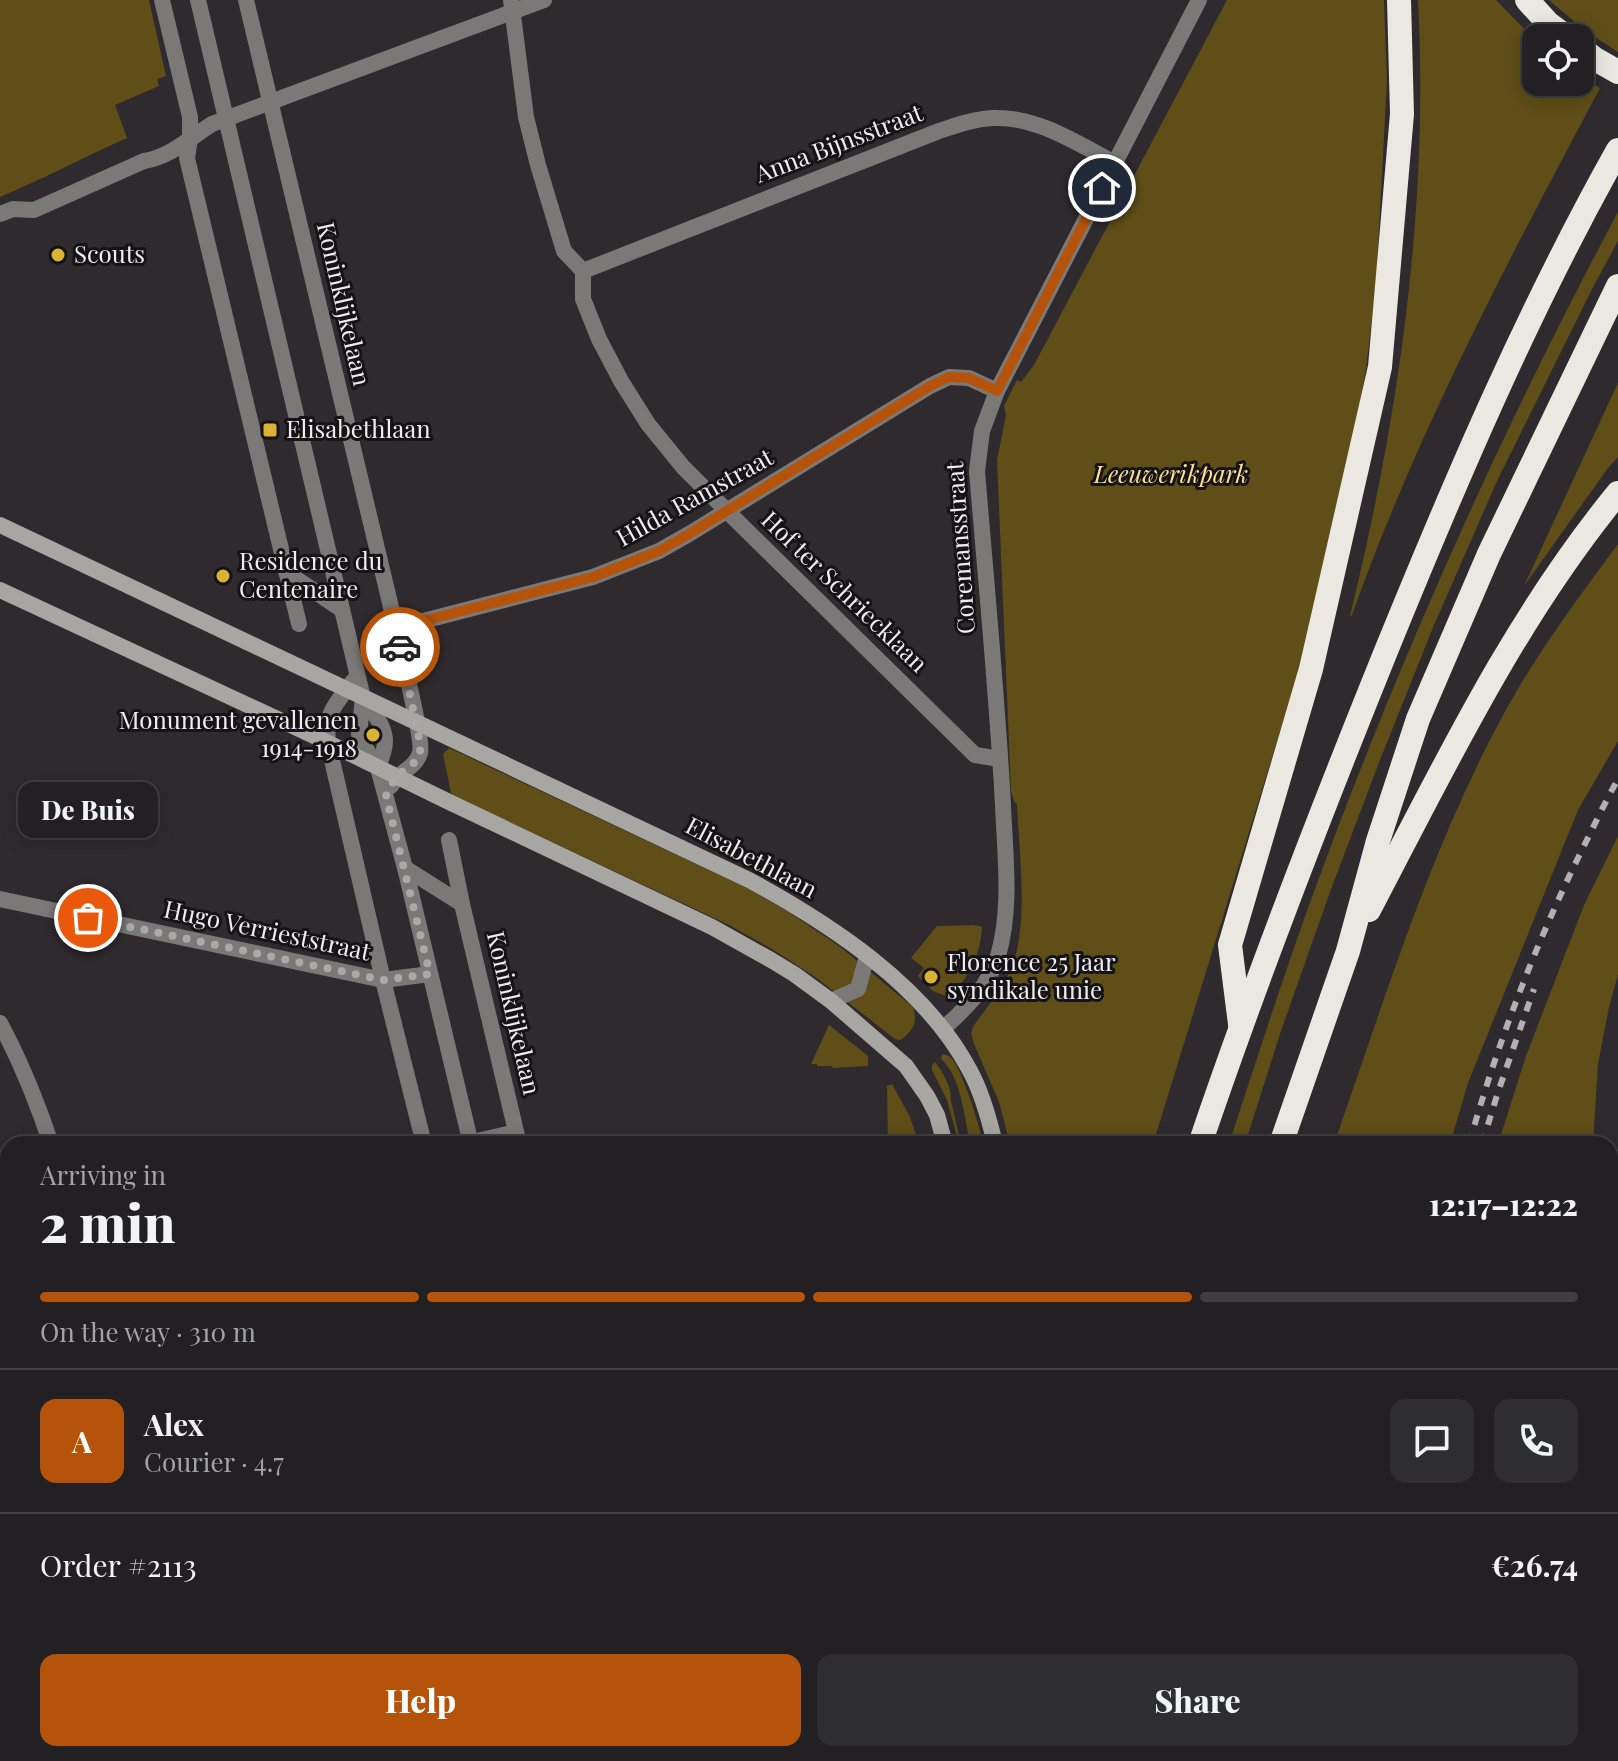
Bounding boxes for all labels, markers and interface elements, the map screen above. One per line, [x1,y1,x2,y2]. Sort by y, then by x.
map controls [1522,24,1594,96]
button: locate [1522,24,1594,96]
street label: Anna Bijnsstraat [749,95,927,189]
pin [1068,154,1136,222]
icon: home [1080,166,1124,210]
street label: Koninklijkelaan [311,219,379,389]
place label: Scouts [74,237,145,269]
marker: Scouts [49,246,67,264]
place label: Elisabethlaan [286,412,431,444]
marker: Elisabethlaan [261,421,279,439]
street label: Hilda Ramstraat [610,440,779,553]
park label: Leeuwerikpark [1093,457,1248,489]
street label: Coremansstraat [937,460,981,635]
street label: Hof ter Schriecklaan [755,503,935,678]
place label: Residence du Centenaire [239,544,383,604]
marker: Residence du Centenaire [214,567,232,585]
courier [360,607,440,687]
icon: car [378,625,422,669]
place label: Monument gevallenen 1914-1918 [119,703,357,763]
marker: Monument gevallenen 1914-1918 [364,726,382,744]
callout: De Buis [18,782,158,838]
text: De Buis [41,792,135,827]
street label: Elisabethlaan [681,808,823,904]
pin [54,884,122,952]
street label: Hugo Verrieststraat [161,892,374,967]
icon: bag [66,896,110,940]
street label: Koninklijkelaan [481,928,549,1098]
place label: Florence 25 Jaar syndikale unie [947,945,1116,1005]
marker: Florence 25 Jaar syndikale unie [922,968,940,986]
text: Arriving in [40,1157,166,1192]
text: 12:17–12:22 [1429,1184,1578,1224]
text: 2 min [40,1187,175,1256]
text: On the way · 310 m [40,1314,256,1349]
button: chat [1390,1399,1474,1483]
button: phone [1494,1399,1578,1483]
text: Alex [144,1404,204,1444]
text: A [72,1421,92,1461]
text: Courier · 4.7 [144,1444,284,1479]
text: Order #2113 [40,1545,196,1585]
text: €26.74 [1491,1545,1578,1585]
button: Help [40,1654,801,1746]
button: Share [817,1654,1578,1746]

